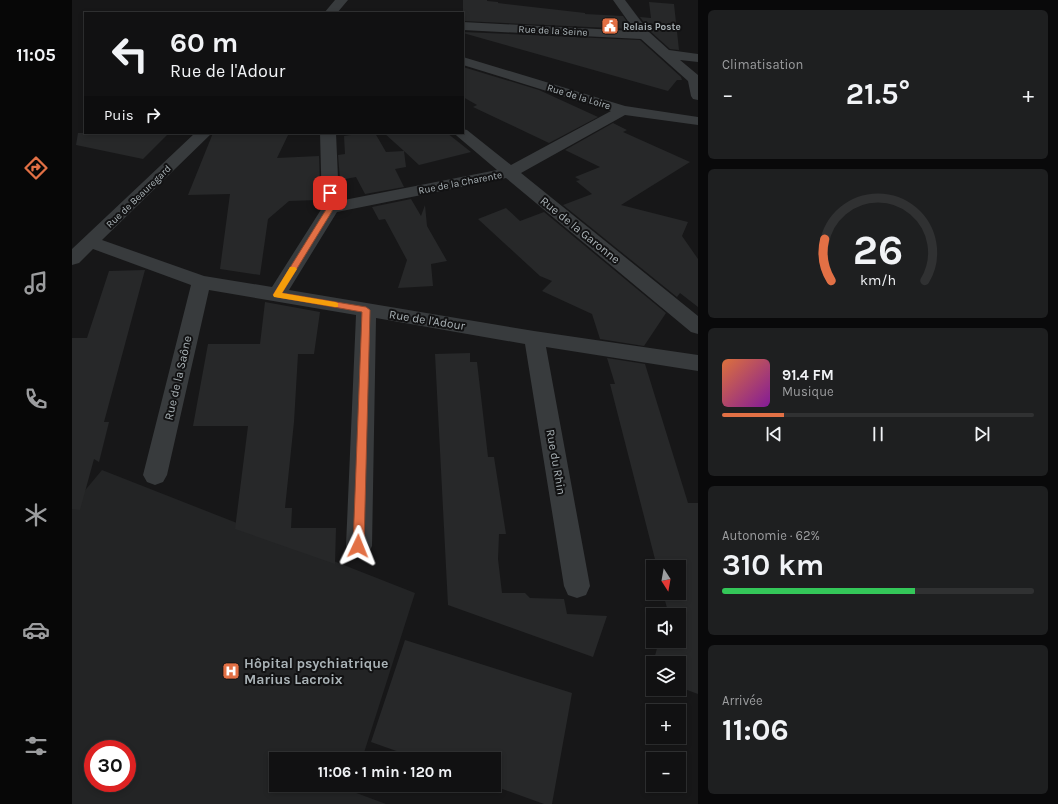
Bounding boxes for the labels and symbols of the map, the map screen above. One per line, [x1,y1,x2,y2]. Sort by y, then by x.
public building icon: Relais Poste [600,16,620,36]
place label: Relais Poste [623,21,681,33]
street label: Rue de la Seine [518,23,588,39]
street label: Rue de la Loire [546,82,612,112]
street label: Rue de Beauregard [104,163,174,231]
street label: Rue de la Charente [417,169,503,197]
pin [313,176,347,210]
street label: Rue de la Garonne [537,194,623,266]
street label: Rue de l'Adour [388,307,467,333]
street label: Rue de la Saône [161,334,195,422]
street label: Rue du Rhin [543,428,569,496]
position arrow [337,525,379,567]
north arrow [646,560,686,600]
place label: Hôpital psychiatrique Marius Lacroix [244,655,388,688]
hospital icon: Hôpital psychiatrique Marius Lacroix [221,661,241,681]
speed limit sign: 30 [84,740,136,792]

